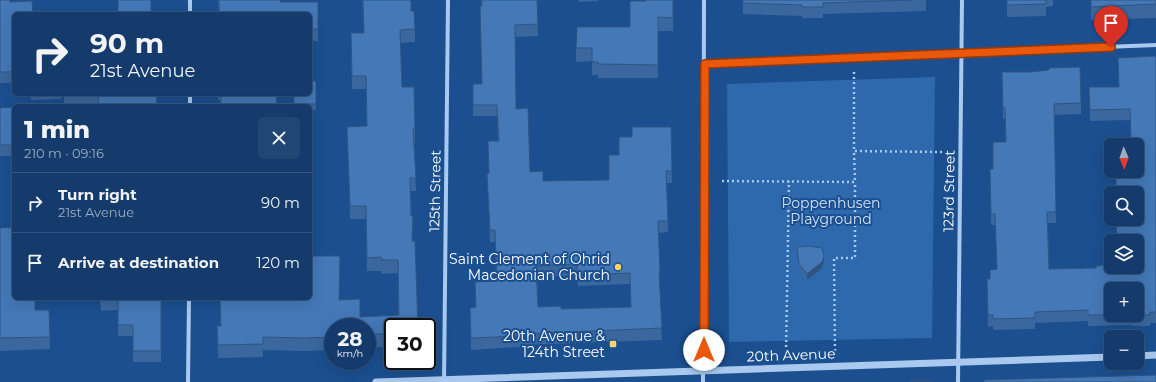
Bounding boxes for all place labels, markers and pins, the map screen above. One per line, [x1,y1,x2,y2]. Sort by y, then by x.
pin [1094,6,1128,47]
place label: Saint Clement of Ohrid Macedonian Church [449,250,610,284]
marker: Saint Clement of Ohrid Macedonian Church [613,262,623,272]
place label: 20th Avenue & 124th Street [503,327,606,361]
marker: 20th Avenue & 124th Street [608,339,618,349]

